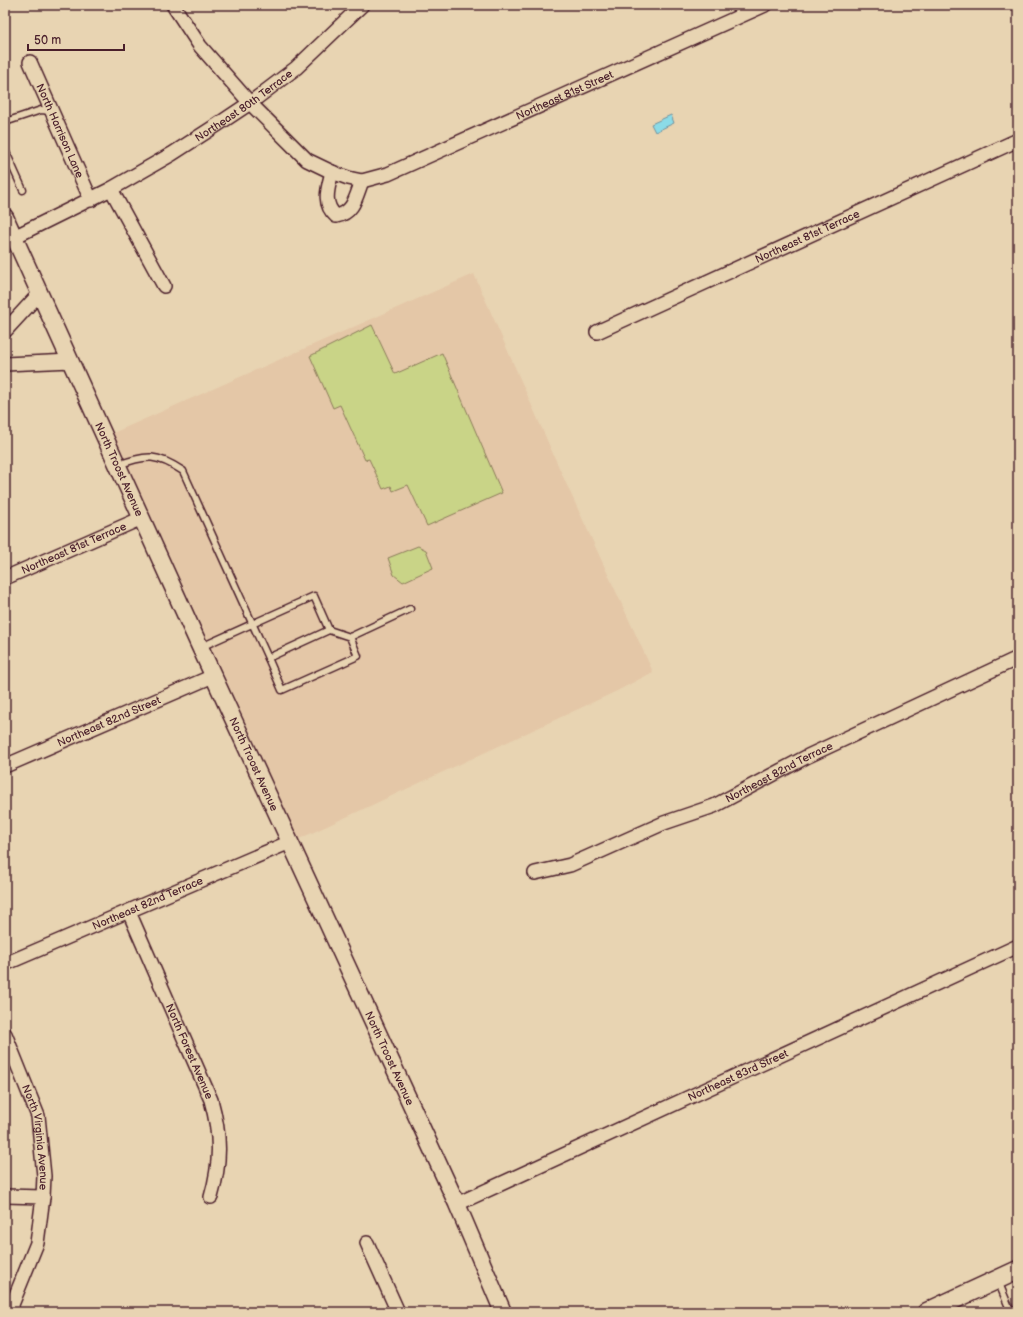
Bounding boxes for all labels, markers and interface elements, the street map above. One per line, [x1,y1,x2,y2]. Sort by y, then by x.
scale bar [28,26,124,52]
text: 50 m [34,33,61,48]
street label: Northeast 80th Terrace [192,66,295,144]
street label: Northeast 81st Street [514,67,616,122]
street label: North Harrison Lane [34,81,87,180]
street label: Northeast 81st Terrace [753,207,862,266]
street label: North Troost Avenue [92,420,147,519]
street label: Northeast 81st Terrace [19,519,129,577]
street label: Northeast 82nd Street [55,693,163,749]
street label: North Troost Avenue [227,715,281,813]
street label: Northeast 82nd Terrace [723,739,835,805]
street label: Northeast 82nd Terrace [90,873,205,932]
street label: North Forest Avenue [163,1002,216,1101]
street label: North Troost Avenue [362,1009,417,1108]
street label: Northeast 83rd Street [686,1046,791,1104]
street label: North Virginia Avenue [20,1083,51,1191]

